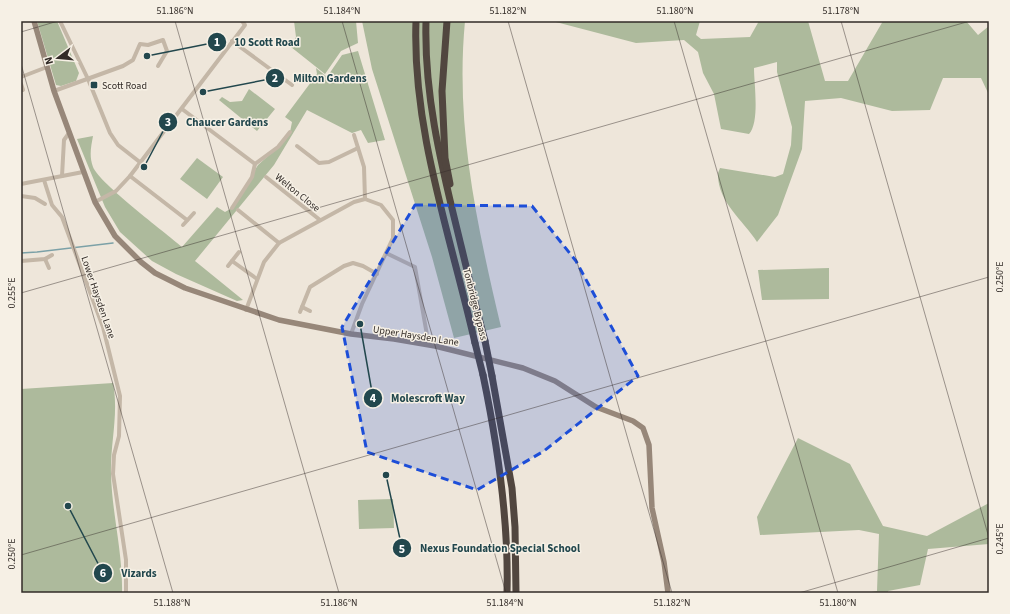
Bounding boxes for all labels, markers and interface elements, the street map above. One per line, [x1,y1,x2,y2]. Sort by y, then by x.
text: 51.186°N [156,4,194,18]
text: 51.184°N [323,4,361,18]
text: 51.182°N [489,4,527,18]
text: 51.180°N [656,4,694,18]
text: 51.178°N [822,4,860,18]
callout: 10 Scott Road [207,31,308,54]
text: 1 [214,34,220,51]
text: 10 Scott Road [234,35,300,50]
north arrow [38,38,78,78]
text: N [41,55,57,66]
callout: Milton Gardens [265,66,374,89]
text: 2 [272,70,278,87]
text: Milton Gardens [293,71,367,86]
place label: Scott Road [102,79,147,93]
marker: Scott Road [89,80,99,90]
callout: Chaucer Gardens [158,110,276,133]
text: 3 [165,114,171,131]
text: Chaucer Gardens [186,115,268,130]
street label: Welton Close [272,170,323,215]
street label: Lower Haysden Lane [77,254,119,340]
text: 0.250°E [993,262,1007,292]
street label: Tonbridge Bypass [459,267,491,342]
text: 0.255°E [5,278,19,308]
street label: Upper Haysden Lane [372,322,460,350]
callout: Molescroft Way [363,386,473,409]
text: 4 [370,390,377,407]
text: Molescroft Way [391,391,465,406]
text: 0.245°E [993,524,1007,554]
callout: Nexus Foundation Special School [392,537,588,560]
text: 0.250°E [5,539,19,569]
text: 5 [399,541,405,558]
text: Nexus Foundation Special School [420,541,581,556]
callout: Vizards [93,562,164,585]
text: 6 [100,565,106,582]
text: Vizards [120,566,157,581]
text: 51.188°N [153,596,191,610]
text: 51.186°N [320,596,358,610]
text: 51.184°N [486,596,524,610]
text: 51.182°N [653,596,691,610]
text: 51.180°N [819,596,857,610]

